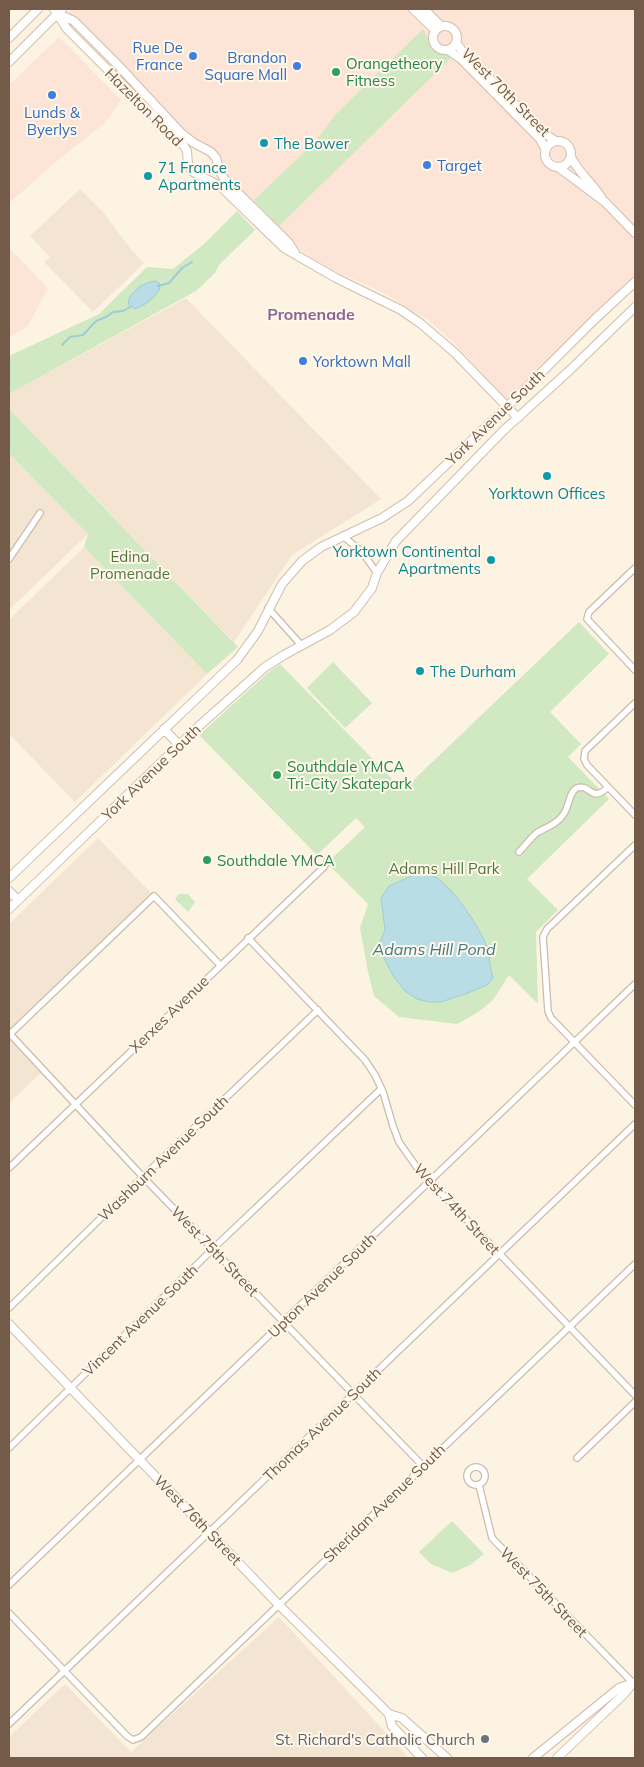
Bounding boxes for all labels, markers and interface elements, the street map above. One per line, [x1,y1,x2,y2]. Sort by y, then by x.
place label: Rue De France [133,38,183,74]
street label: West 70th Street [458,44,554,140]
place label: Brandon Square Mall [205,48,287,84]
marker: Rue De France [187,50,199,62]
place label: Orangetheory Fitness [346,54,443,90]
marker: Brandon Square Mall [291,60,303,72]
street label: Hazelton Road [101,64,187,150]
marker: Orangetheory Fitness [330,66,342,78]
marker: Lunds & Byerlys [46,89,58,101]
place label: Lunds & Byerlys [24,103,81,139]
place label: The Bower [274,134,350,153]
marker: The Bower [258,137,270,149]
place label: Target [437,156,482,175]
place label: 71 France Apartments [158,158,241,194]
marker: Target [421,159,433,171]
marker: 71 France Apartments [142,170,154,182]
district label: Promenade [267,304,355,324]
place label: Yorktown Mall [312,352,411,371]
marker: Yorktown Mall [297,355,309,367]
street label: York Avenue South [441,365,548,470]
marker: Yorktown Offices [541,470,553,482]
place label: Yorktown Offices [488,484,605,503]
place label: Yorktown Continental Apartments [332,542,481,578]
park label: Edina Promenade [90,547,170,583]
marker: Yorktown Continental Apartments [485,554,497,566]
place label: The Durham [430,662,516,681]
marker: The Durham [414,665,426,677]
street label: York Avenue South [97,720,204,825]
place label: Southdale YMCA Tri-City Skatepark [287,757,412,793]
marker: Southdale YMCA Tri-City Skatepark [271,769,283,781]
place label: Southdale YMCA [217,851,334,870]
marker: Southdale YMCA [201,854,213,866]
park label: Adams Hill Park [388,859,500,878]
water label: Adams Hill Pond [371,939,496,959]
street label: Xerxes Avenue [125,971,213,1057]
street label: Washburn Avenue South [94,1091,232,1225]
street label: West 74th Street [410,1159,504,1259]
street label: West 75th Street [167,1202,263,1300]
street label: Upton Avenue South [264,1228,380,1342]
street label: Vincent Avenue South [78,1260,202,1380]
street label: Thomas Avenue South [259,1363,385,1485]
street label: Sheridan Avenue South [319,1440,449,1566]
street label: West 76th Street [150,1471,246,1569]
street label: West 75th Street [496,1543,592,1641]
place label: St. Richard's Catholic Church [275,1730,475,1749]
marker: St. Richard's Catholic Church [479,1733,491,1745]

